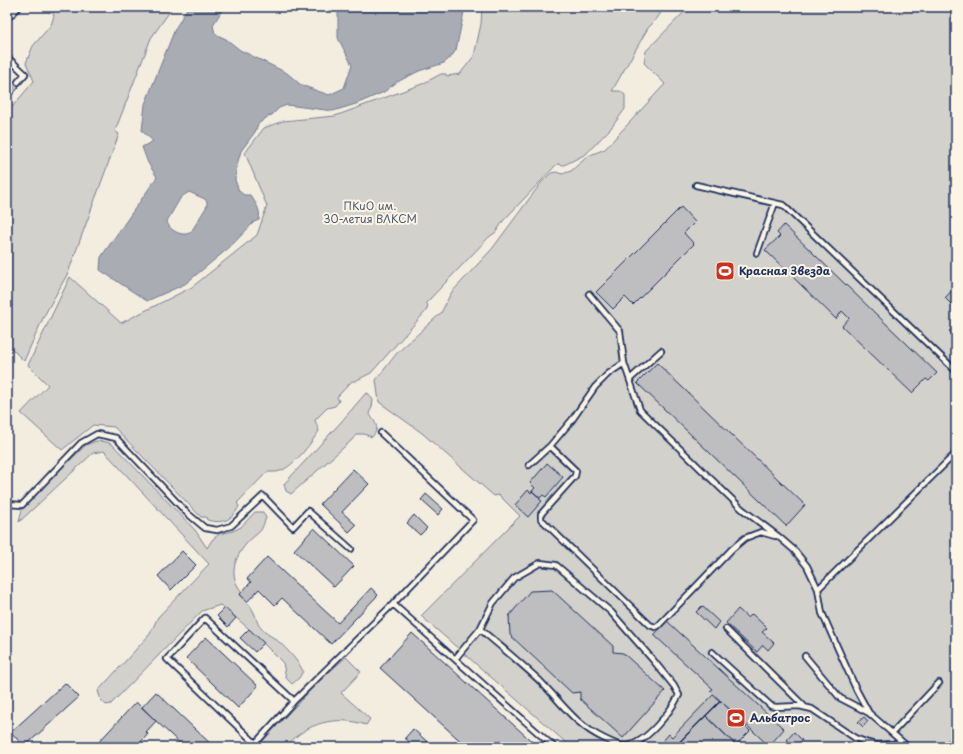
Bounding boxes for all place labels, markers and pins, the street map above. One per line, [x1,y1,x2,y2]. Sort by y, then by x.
sports icon: Красная Звезда [714,260,736,282]
place label: Красная Звезда [739,262,831,279]
sports icon: Альбатрос [725,707,747,729]
place label: Альбатрос [750,709,810,726]

